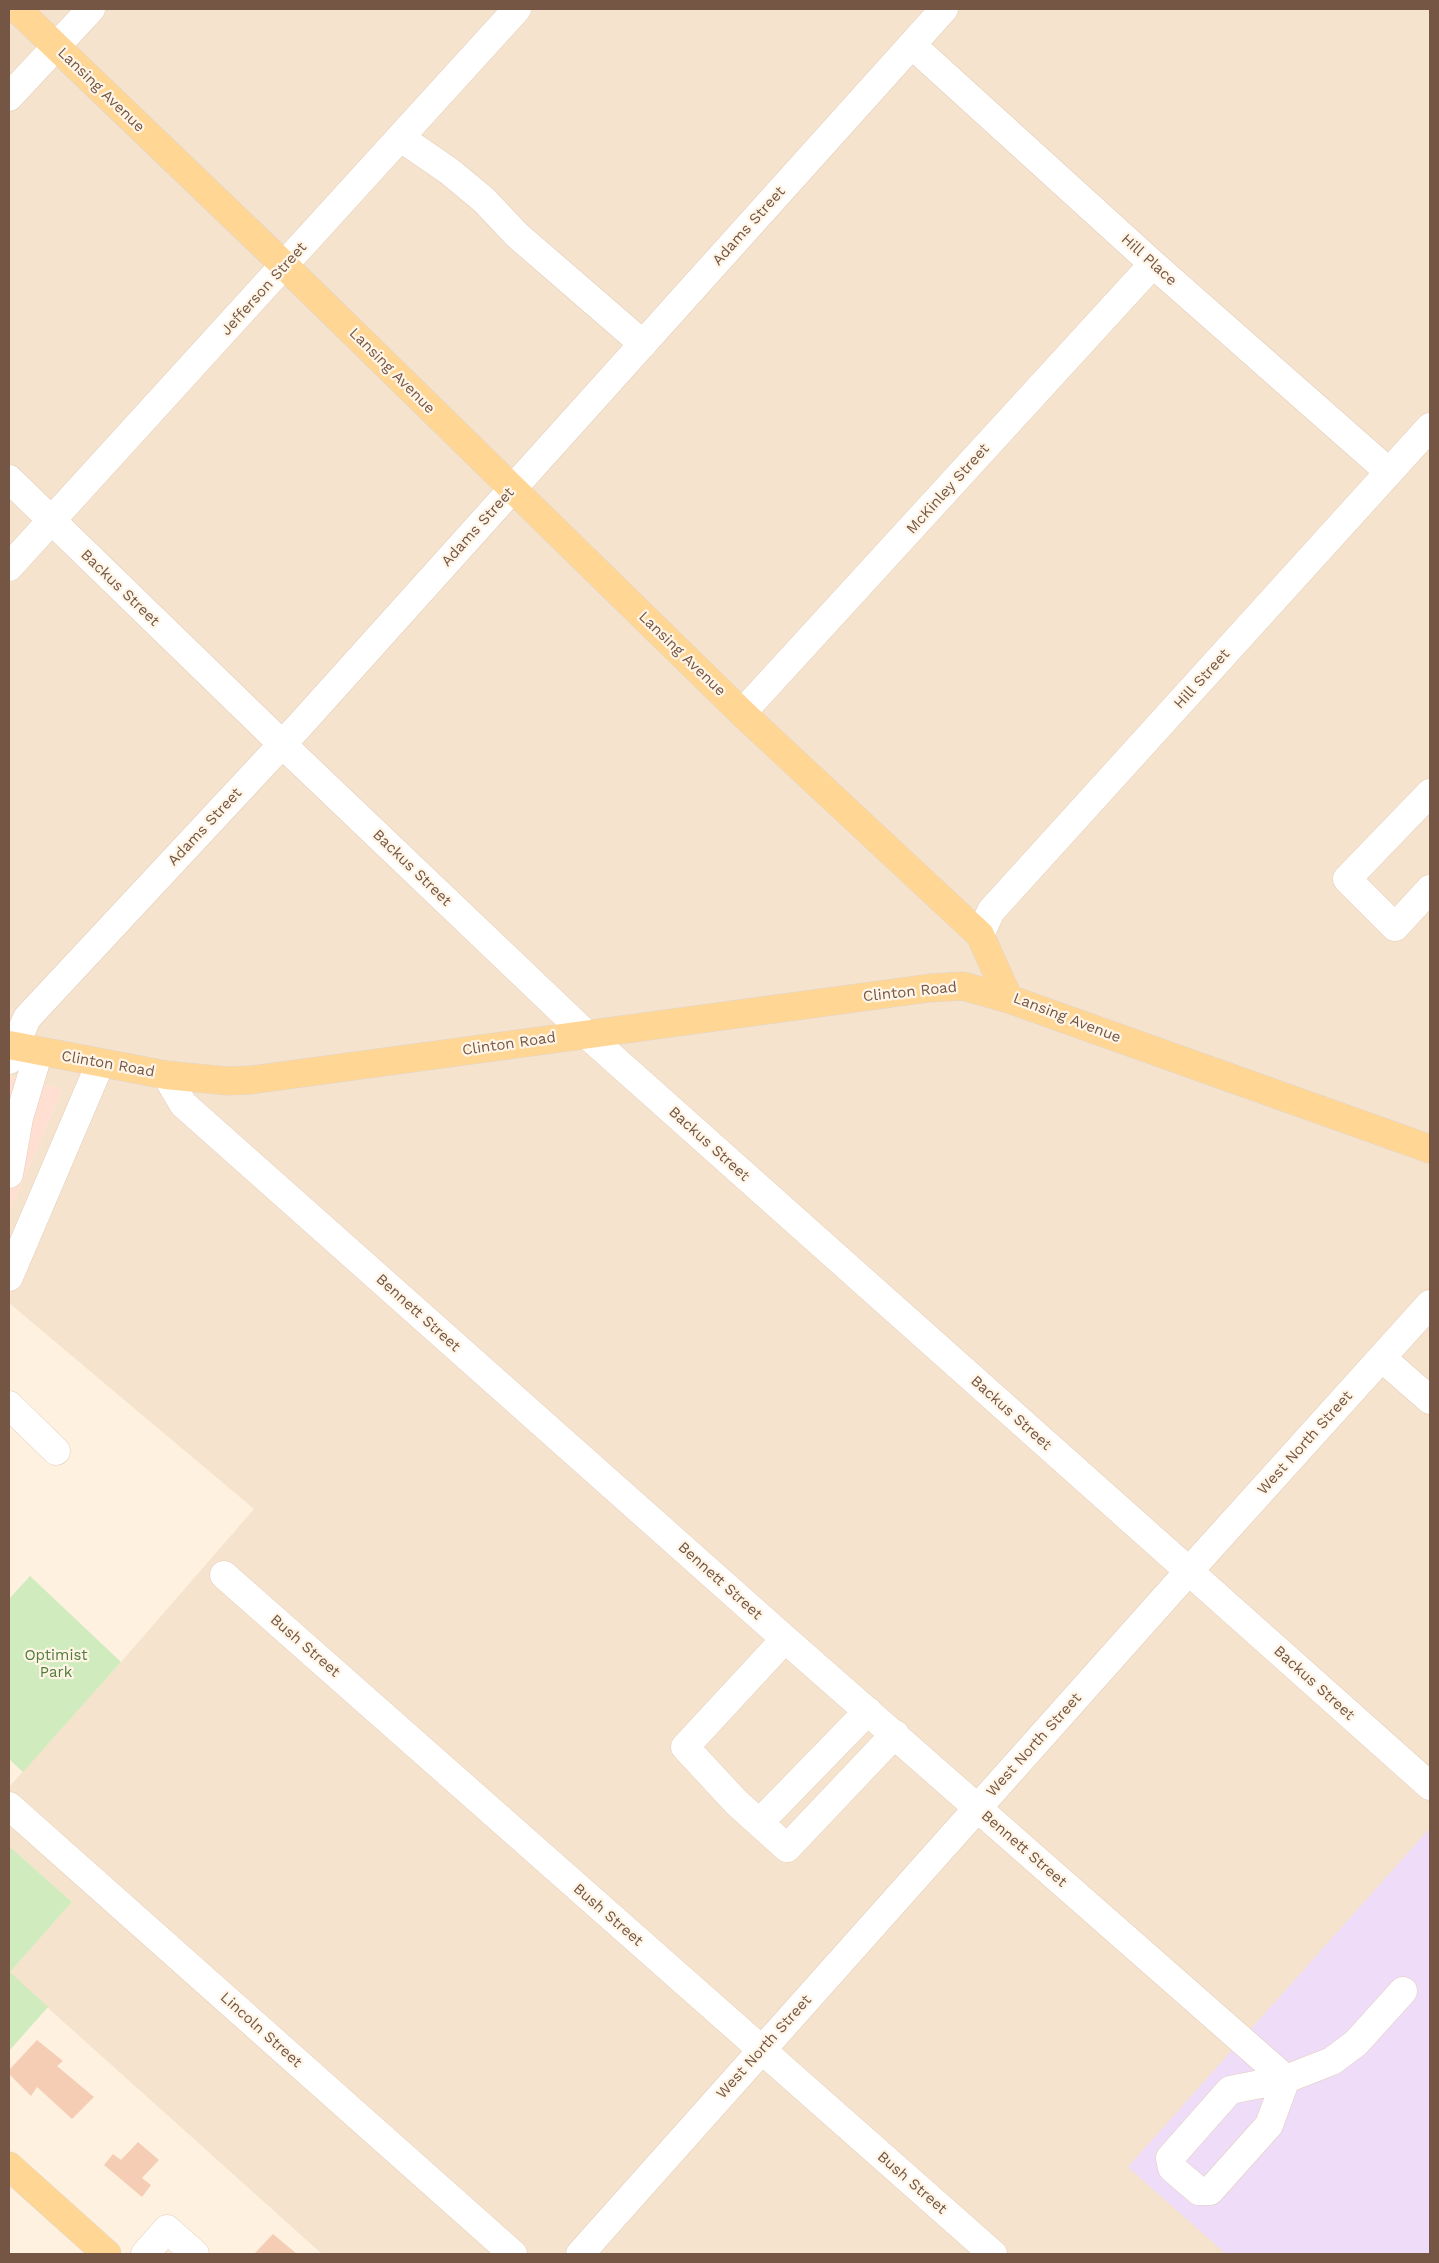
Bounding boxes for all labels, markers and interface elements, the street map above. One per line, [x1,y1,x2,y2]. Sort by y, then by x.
street label: Lansing Avenue [54,44,148,136]
street label: Adams Street [709,183,789,269]
street label: Hill Place [1117,230,1181,290]
street label: Jefferson Street [217,239,311,339]
street label: Lansing Avenue [345,324,439,418]
street label: McKinley Street [903,440,993,538]
street label: Adams Street [438,484,518,570]
street label: Backus Street [77,546,163,630]
street label: Lansing Avenue [635,608,729,700]
street label: Hill Street [1170,645,1234,713]
street label: Adams Street [164,784,246,870]
street label: Backus Street [369,826,455,910]
street label: Clinton Road [862,978,958,1006]
street label: Lansing Avenue [1011,989,1123,1047]
street label: Clinton Road [461,1029,557,1059]
street label: Clinton Road [60,1047,156,1081]
street label: Backus Street [665,1103,753,1185]
street label: Bennett Street [372,1270,464,1356]
street label: Backus Street [967,1372,1055,1454]
street label: West North Street [1254,1387,1356,1499]
street label: Bennett Street [674,1538,766,1624]
street label: Bush Street [266,1611,344,1681]
street label: Backus Street [1270,1642,1358,1724]
park label: Optimist Park [24,1647,88,1682]
street label: West North Street [983,1689,1085,1801]
street label: Bennett Street [978,1807,1070,1891]
street label: Bush Street [569,1880,647,1950]
street label: Lincoln Street [216,1989,306,2071]
street label: West North Street [713,1991,815,2103]
street label: Bush Street [873,2148,951,2218]

